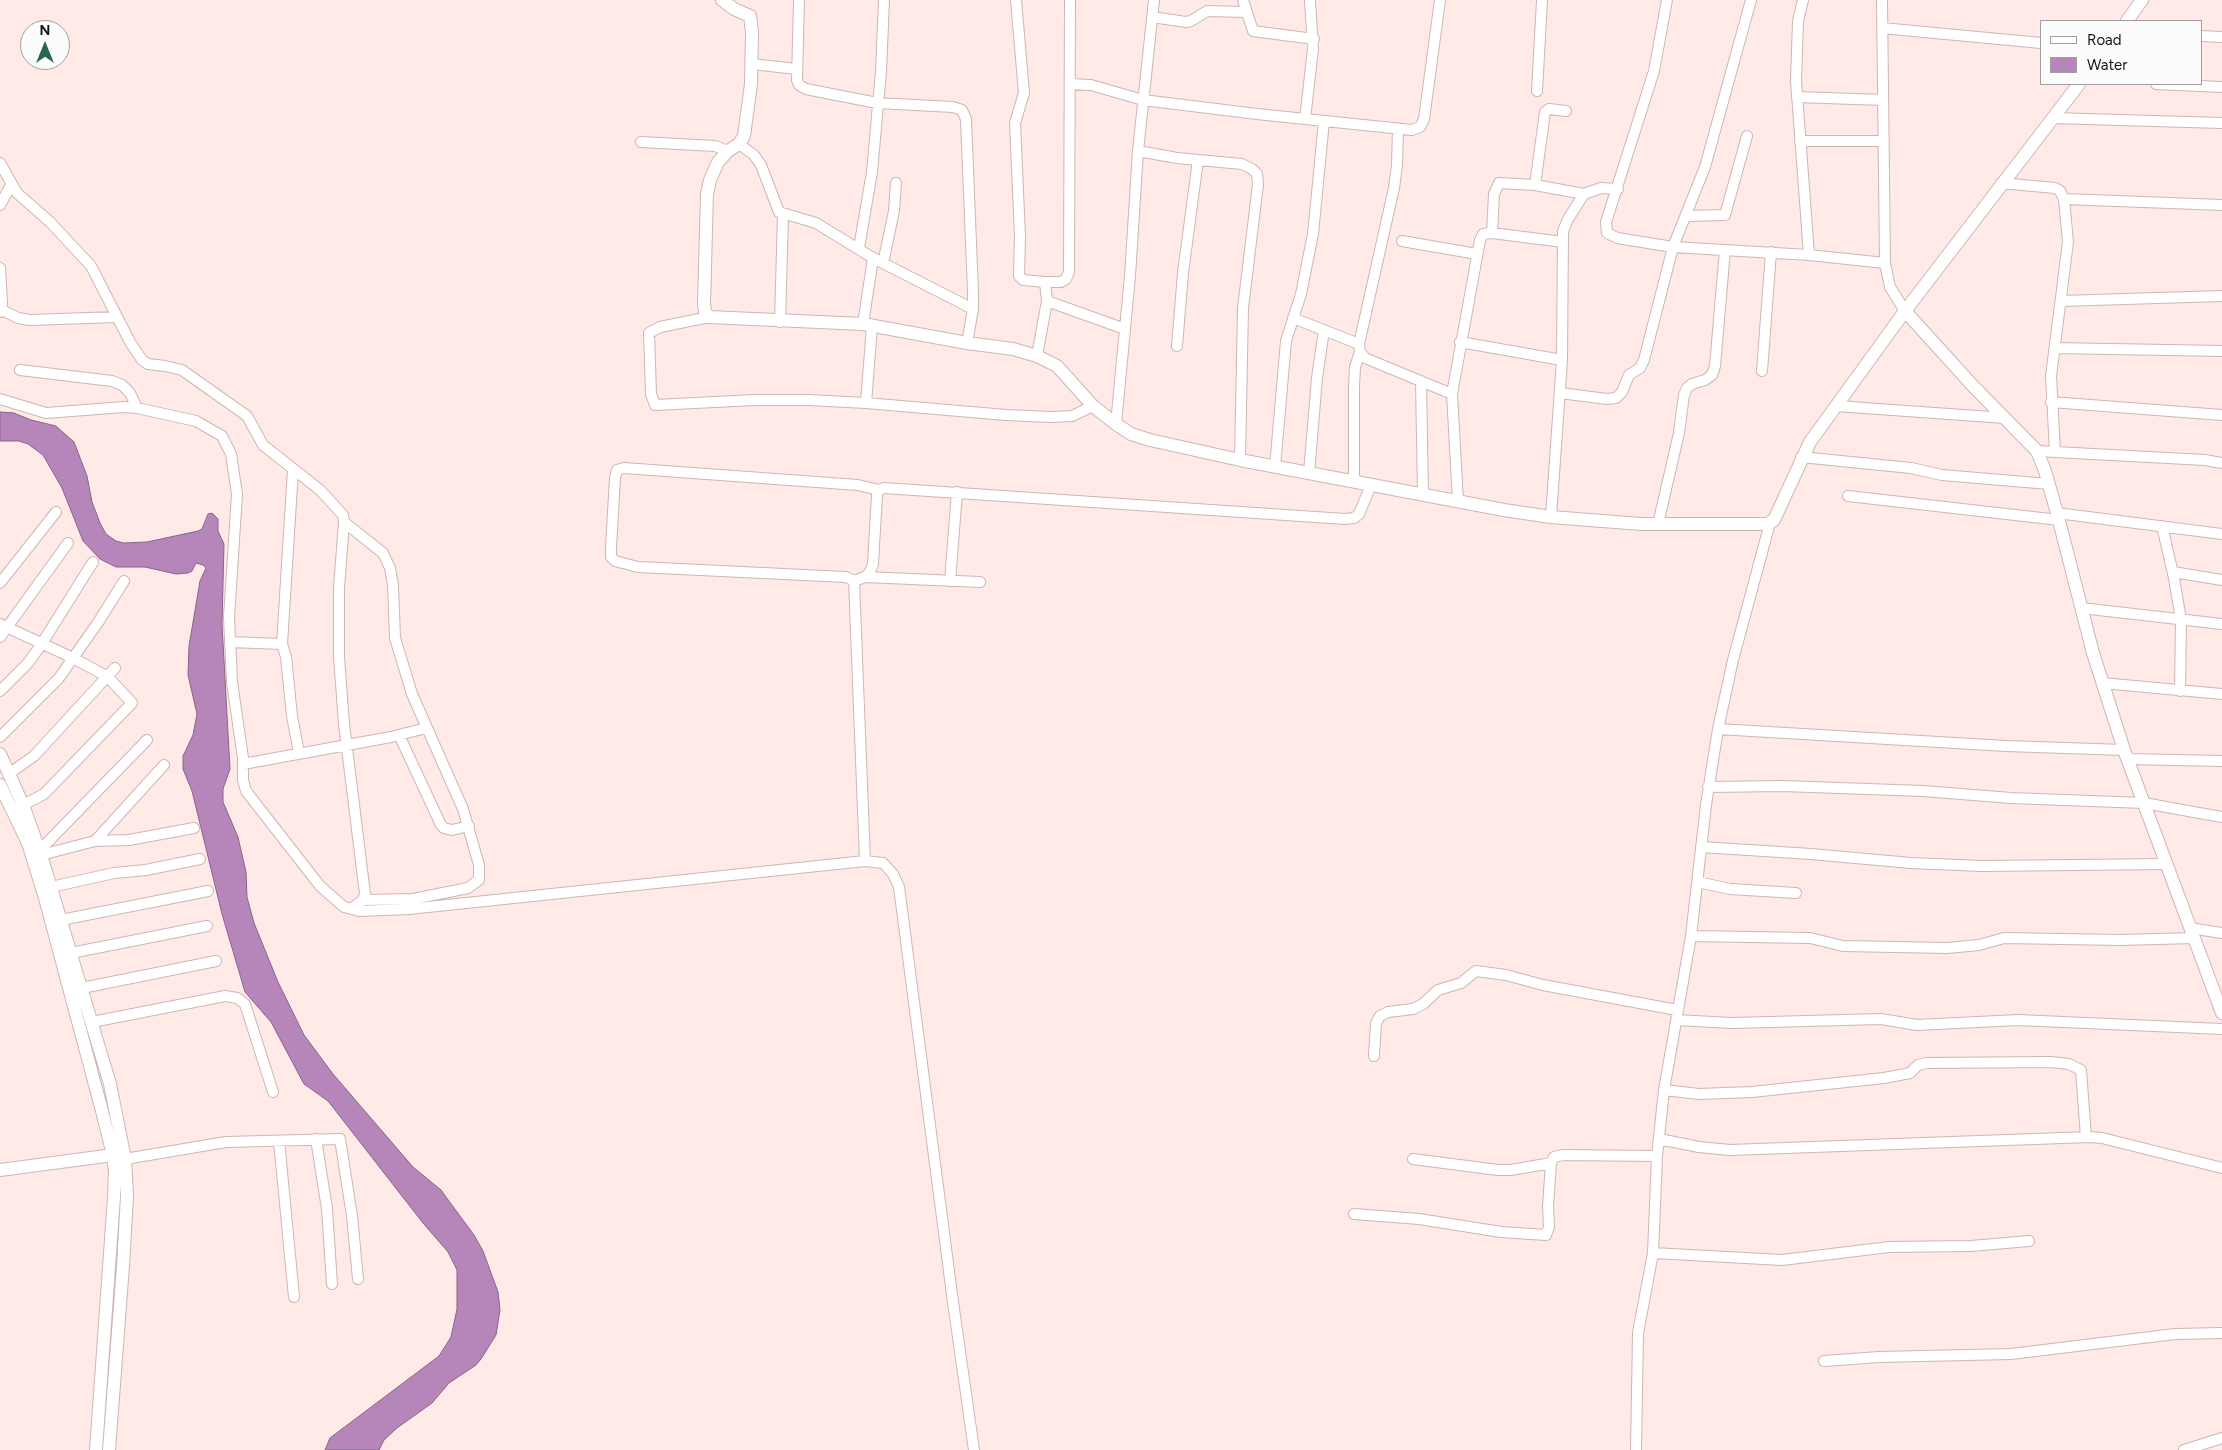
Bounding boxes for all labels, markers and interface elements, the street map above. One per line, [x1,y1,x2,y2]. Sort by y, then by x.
north arrow [20,20,70,70]
legend [2040,20,2202,85]
text: N [40,22,50,39]
text: Road [2087,31,2122,49]
text: Water [2087,56,2127,74]

